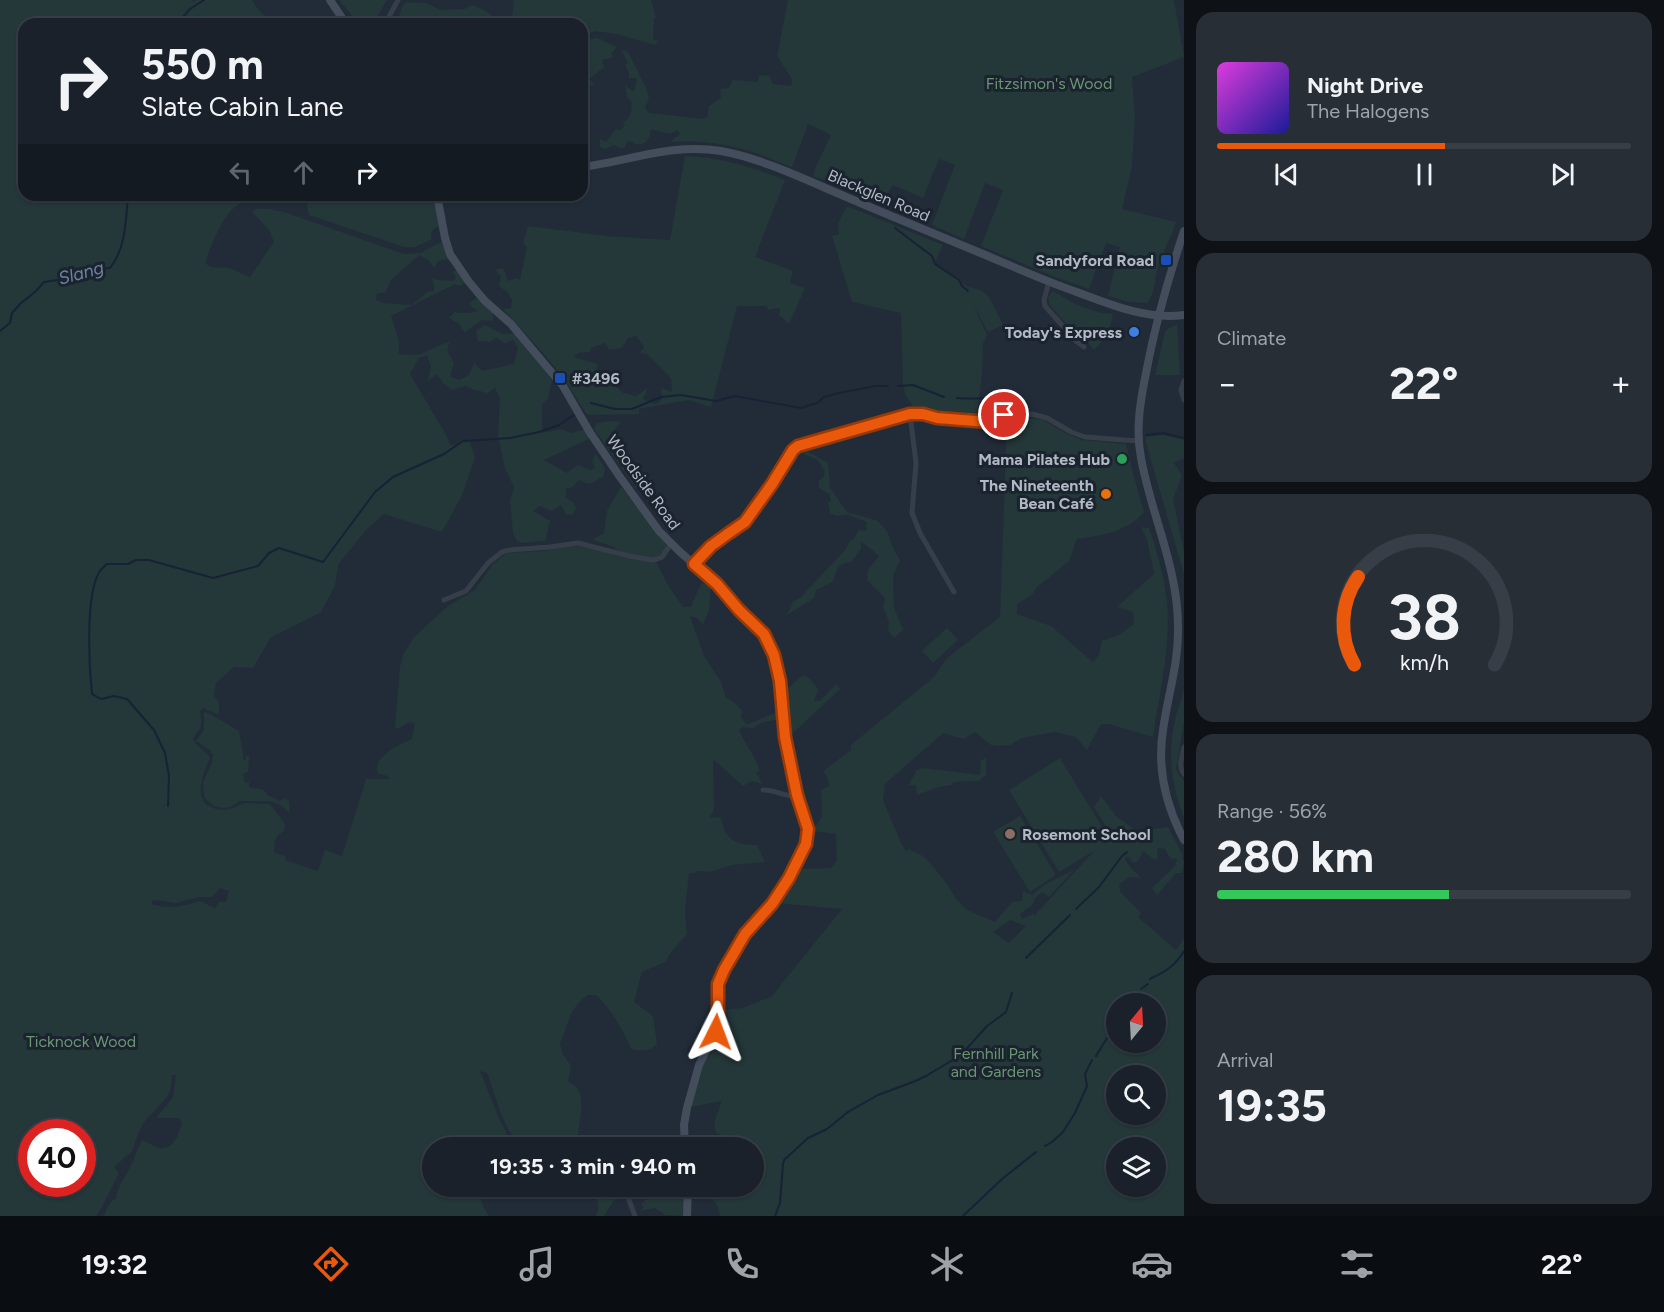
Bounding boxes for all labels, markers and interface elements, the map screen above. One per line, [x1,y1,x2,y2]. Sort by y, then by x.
text: 550 m [141,39,264,90]
icon: right [42,42,120,120]
text: Night Drive [1307,72,1423,99]
park label: Fitzsimon's Wood [986,74,1112,93]
text: Slate Cabin Lane [141,90,344,123]
text: The Halogens [1307,99,1429,123]
icon: left [224,156,257,189]
icon: ahead [287,156,320,189]
icon: right [350,156,383,189]
icon: previous [1270,158,1303,191]
icon: pause [1408,158,1441,191]
icon: next [1546,158,1579,191]
street label: Blackglen Road [825,165,933,226]
place label: Sandyford Road [1035,251,1154,270]
marker: Sandyford Road [1159,253,1173,267]
water label: Slang [56,256,107,290]
place label: Today's Express [1005,323,1123,342]
marker: Today's Express [1127,325,1141,339]
text: Climate [1217,326,1286,350]
text: 22° [1389,356,1459,410]
text: − [1217,364,1238,403]
text: + [1610,364,1631,403]
place label: #3496 [572,369,620,388]
marker: #3496 [553,371,567,385]
pin [978,389,1029,440]
icon: arrive [987,398,1020,431]
street label: Woodside Road [603,431,684,533]
place label: Mama Pilates Hub [978,450,1110,469]
marker: Mama Pilates Hub [1115,452,1129,466]
place label: The Nineteenth Bean Café [980,476,1094,513]
marker: The Nineteenth Bean Café [1099,487,1113,501]
text: 38 [1388,580,1460,655]
text: km/h [1400,650,1448,675]
text: Range · 56% [1217,799,1327,823]
place label: Rosemont School [1022,825,1151,844]
marker: Rosemont School [1003,827,1017,841]
text: 280 km [1217,829,1374,883]
north arrow [1106,993,1166,1053]
map controls [1106,993,1166,1197]
position arrow [684,1000,748,1064]
park label: Ticknock Wood [26,1032,136,1051]
park label: Fernhill Park and Gardens [951,1044,1041,1081]
text: Arrival [1217,1048,1273,1072]
button: search [1106,1065,1166,1125]
text: 19:35 [1217,1078,1327,1132]
speed limit sign: 40 [18,1119,96,1197]
button: layers [1106,1137,1166,1197]
text: 19:35 · 3 min · 940 m [490,1153,696,1180]
icon: directions [310,1243,352,1285]
icon: music [516,1243,558,1285]
icon: phone [721,1243,763,1285]
icon: climate [926,1243,968,1285]
icon: car [1131,1243,1173,1285]
icon: filters [1336,1243,1378,1285]
text: 19:32 [82,1248,147,1281]
text: 22° [1541,1248,1582,1281]

